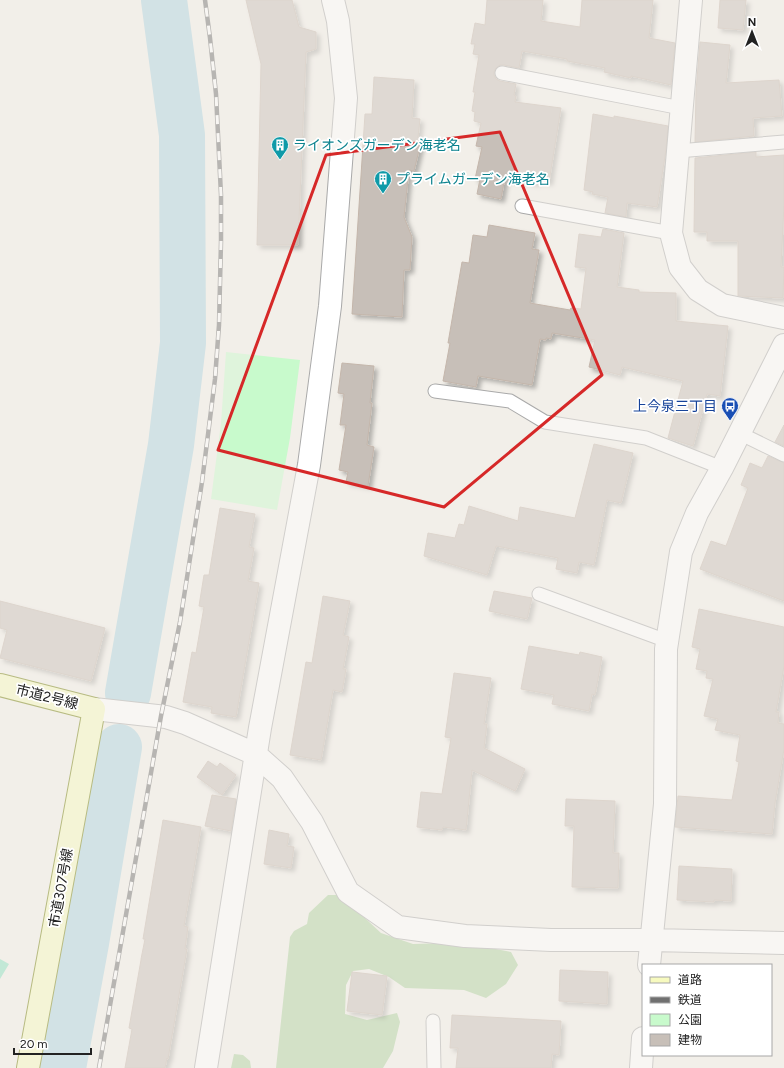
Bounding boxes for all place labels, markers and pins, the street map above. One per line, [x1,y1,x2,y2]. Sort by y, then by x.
building icon: ライオンズガーデン海老名 [270,135,290,160]
place label: ライオンズガーデン海老名 [293,137,461,154]
building icon: プライムガーデン海老名 [373,169,393,194]
place label: プライムガーデン海老名 [396,171,550,188]
bus stop icon: 上今泉三丁目 [720,396,740,421]
place label: 上今泉三丁目 [633,398,717,415]

